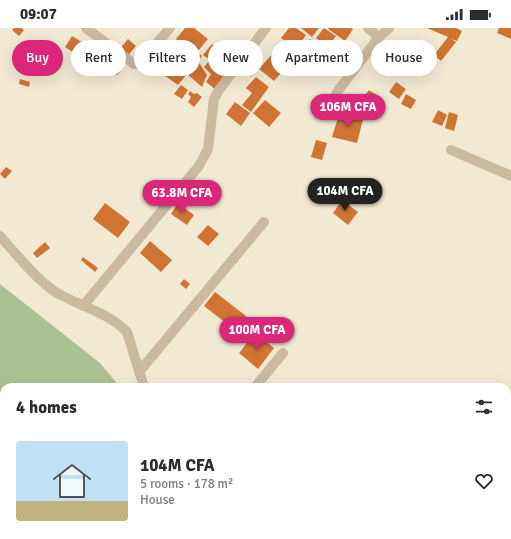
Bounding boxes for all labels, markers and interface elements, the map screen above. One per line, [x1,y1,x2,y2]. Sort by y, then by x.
text: 09:07 [20,5,57,23]
chip: Buy [12,40,63,76]
chip: Rent [71,40,126,76]
chip: Filters [134,40,200,76]
chip: New [208,40,263,76]
chip: Apartment [271,40,363,76]
chip: House [371,40,437,76]
pin: 106M CFA [307,94,389,128]
text: 106M CFA [319,99,377,115]
pin: 104M CFA [304,178,386,212]
pin: 63.8M CFA [136,180,228,214]
text: 104M CFA [316,183,374,199]
text: 63.8M CFA [152,185,212,201]
pin: 100M CFA [216,317,298,351]
text: 100M CFA [228,322,286,338]
icon: filters [473,396,495,418]
text: 4 homes [16,397,77,418]
text: 104M CFA [140,455,215,476]
icon: home [48,457,96,505]
icon: heart [473,470,495,492]
text: 5 rooms · 178 m² [140,476,233,492]
text: House [140,492,175,508]

